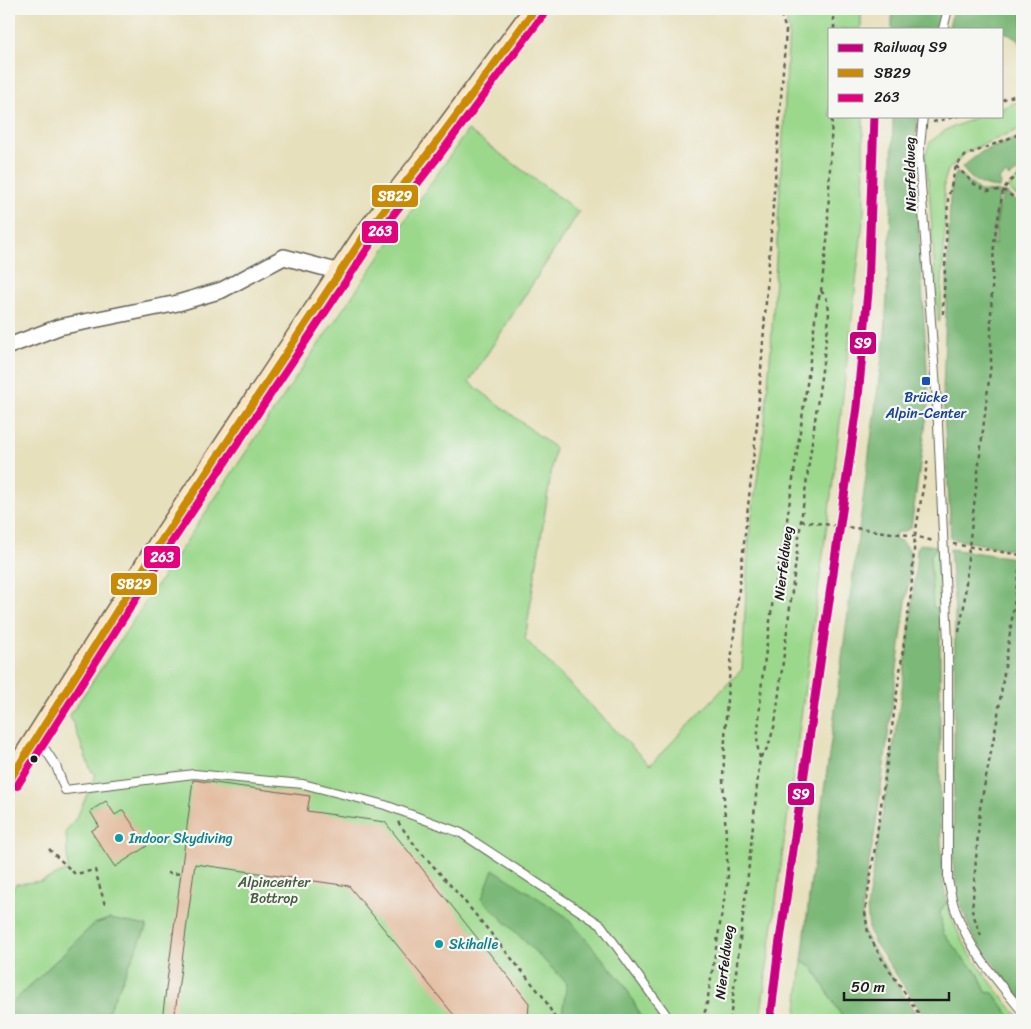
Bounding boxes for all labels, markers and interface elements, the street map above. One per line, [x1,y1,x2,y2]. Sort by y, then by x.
legend [828,28,1004,118]
text: Railway S9 [874,34,947,60]
text: SB29 [874,60,911,86]
text: 263 [874,84,899,110]
street label: Nierfeldweg [897,136,924,212]
line badge: SB29 [371,184,419,208]
text: SB29 [377,184,413,209]
text: 263 [367,219,392,244]
line badge: 263 [361,220,399,244]
line badge: S9 [849,331,877,355]
text: S9 [853,331,872,356]
marker: Brücke Alpin-Center [920,375,932,387]
place label: Brücke Alpin-Center [885,385,968,426]
street label: Nierfeldweg [767,524,800,602]
line badge: 263 [143,545,181,569]
text: 263 [149,545,174,570]
line badge: SB29 [110,572,158,596]
text: SB29 [116,572,152,597]
unlabelled marker [29,754,39,764]
line badge: S9 [787,782,815,806]
text: S9 [791,782,810,807]
place label: Indoor Skydiving [128,826,233,851]
marker: Indoor Skydiving [113,832,125,844]
park label: Alpincenter Bottrop [237,870,311,911]
street label: Nierfeldweg [708,923,741,1001]
place label: Skihalle [449,932,498,957]
marker: Skihalle [433,938,445,950]
scale bar [844,969,948,1001]
text: 50 m [851,974,886,1000]

